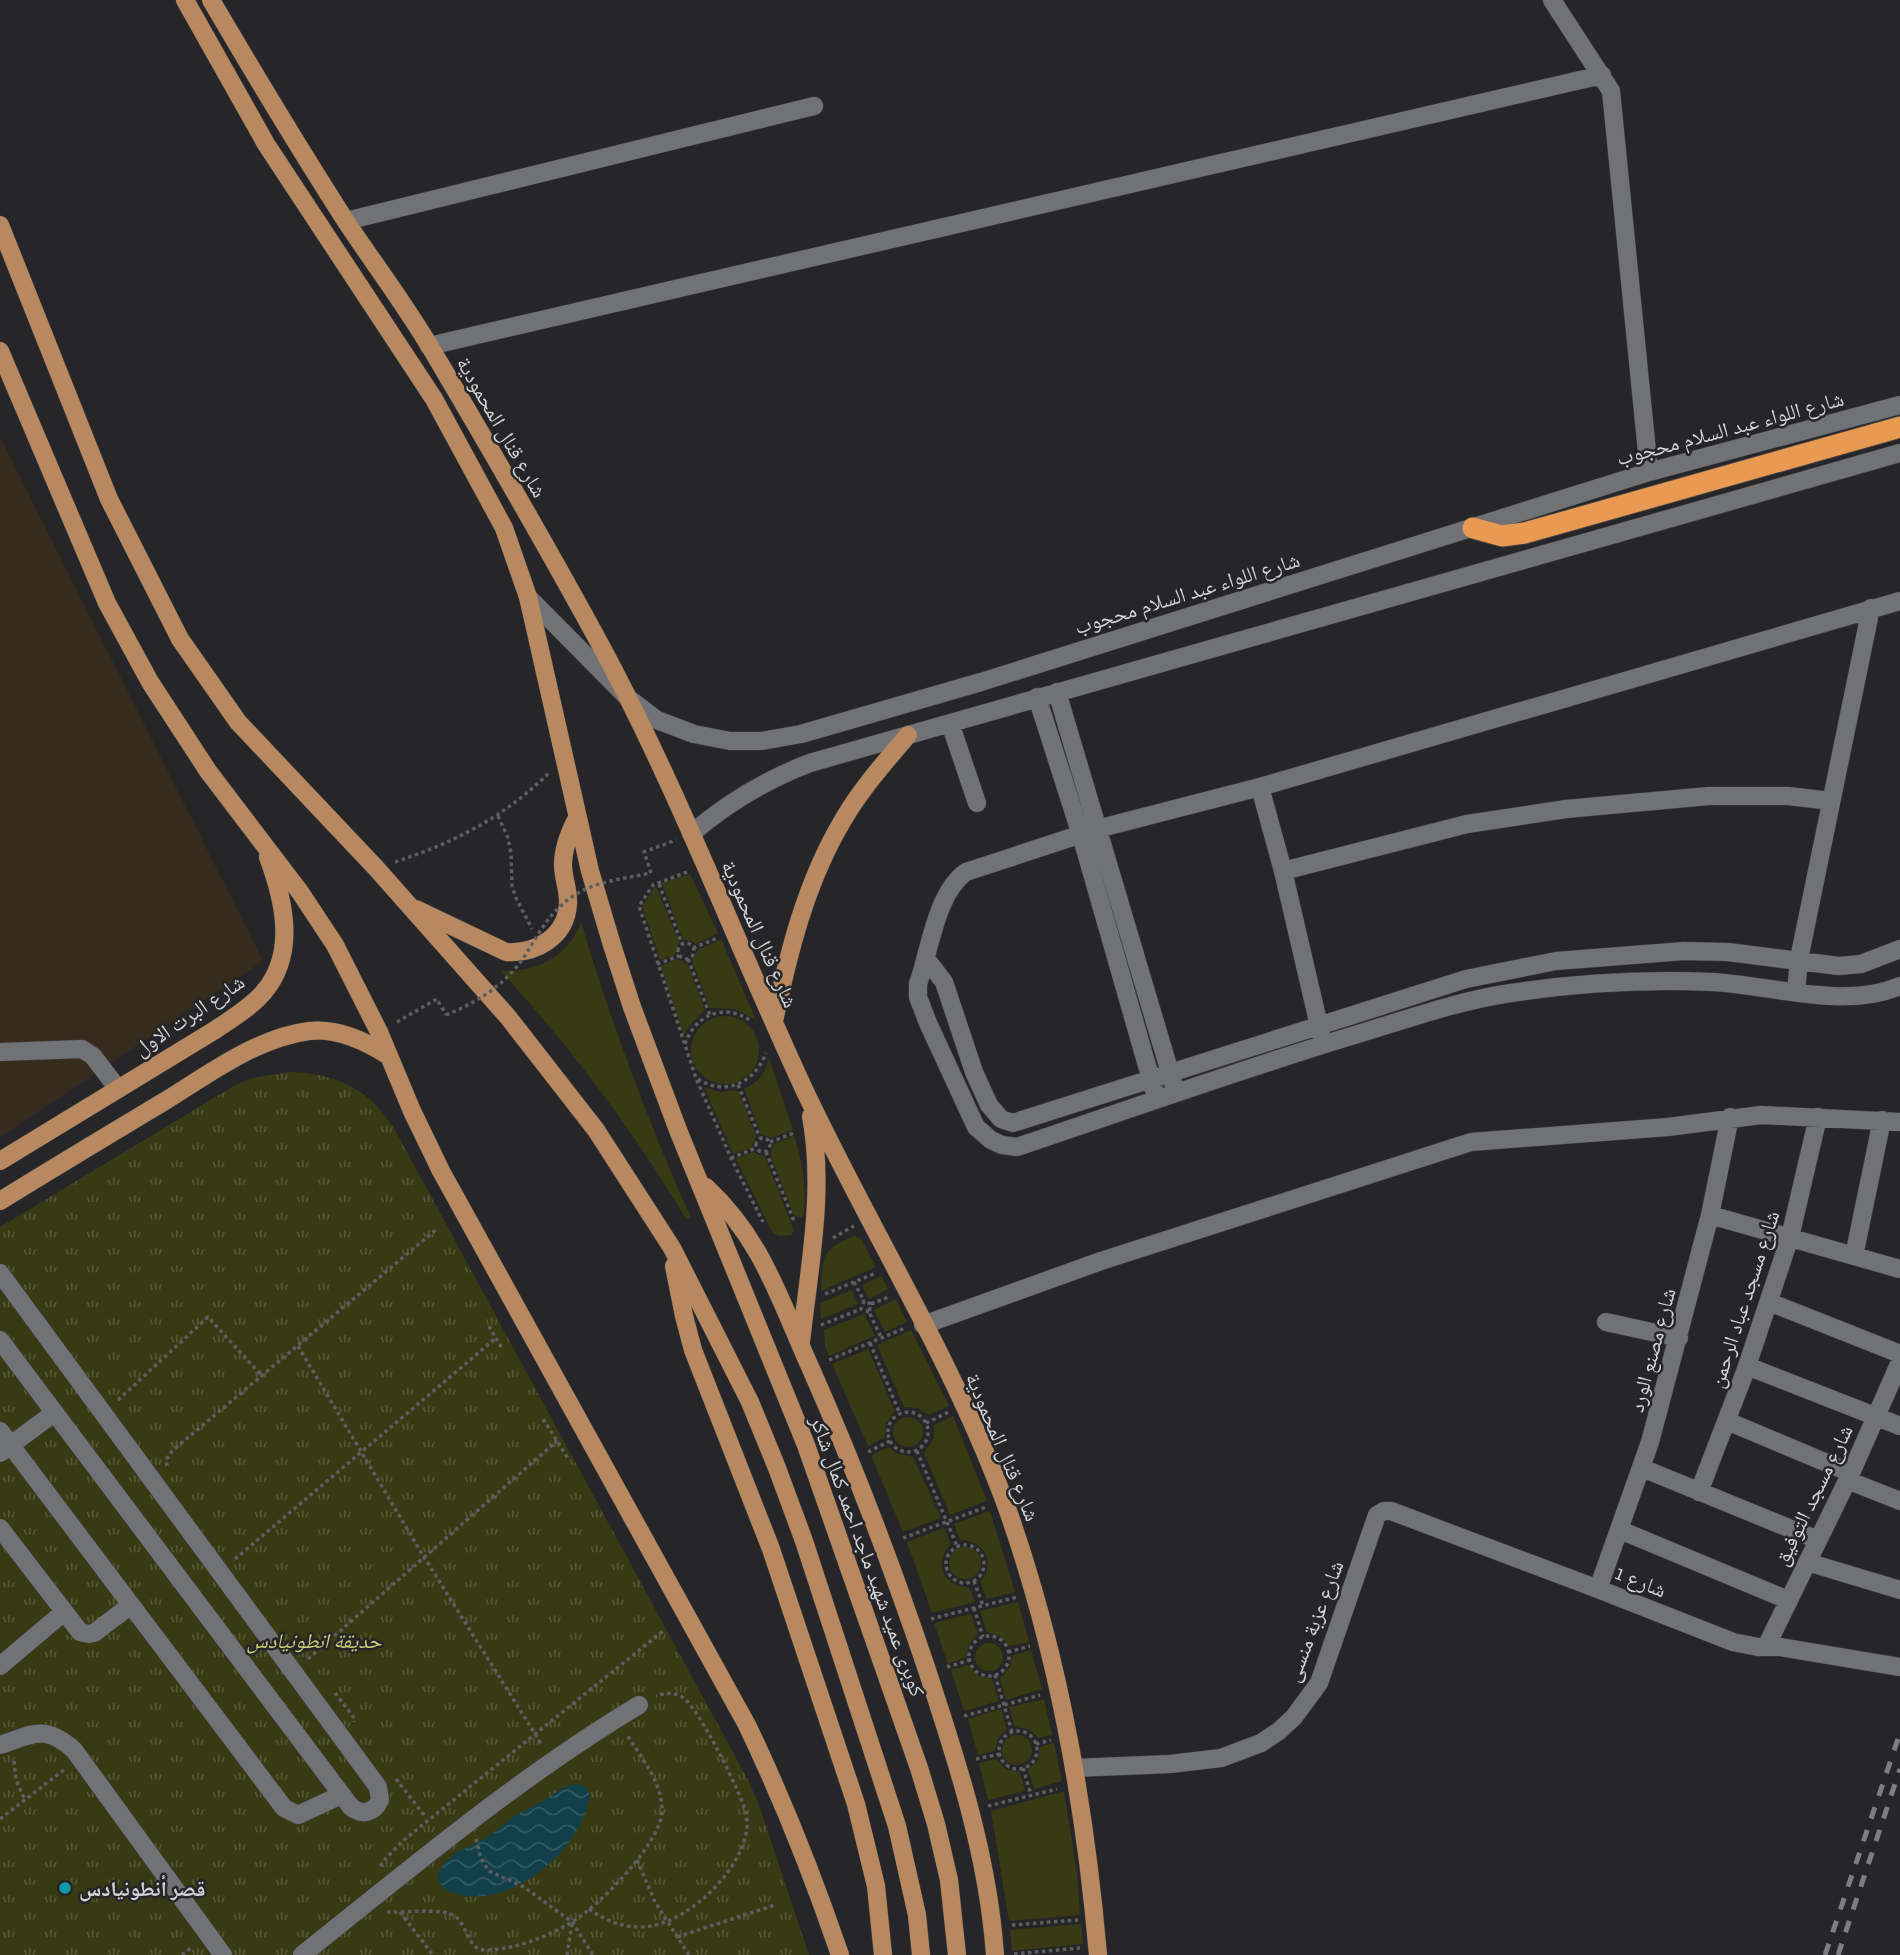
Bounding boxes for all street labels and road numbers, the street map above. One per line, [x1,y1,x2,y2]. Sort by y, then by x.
street label: شارع قنال المحمودية [451,352,552,502]
street label: شارع اللواء عبد السلام محجوب [1614,386,1847,472]
street label: شارع اللواء عبد السلام محجوب [1071,547,1303,641]
street label: شارع قنال المحمودية [715,857,804,1012]
street label: شارع البرت الاول [129,969,250,1062]
street label: شارع مسجد عباد الرحمن [1704,1207,1785,1391]
street label: شارع مصنع الورد [1623,1285,1682,1415]
street label: شارع قنال المحمودية [960,1369,1045,1525]
street label: كوبرى عميد شهيد ماجد احمد كمال شاكر [805,1411,931,1700]
street label: شارع مسجد التوفيق [1768,1420,1859,1570]
street label: شارع عزبة منسى [1279,1557,1350,1686]
street label: شارع 1 [1611,1560,1670,1603]

